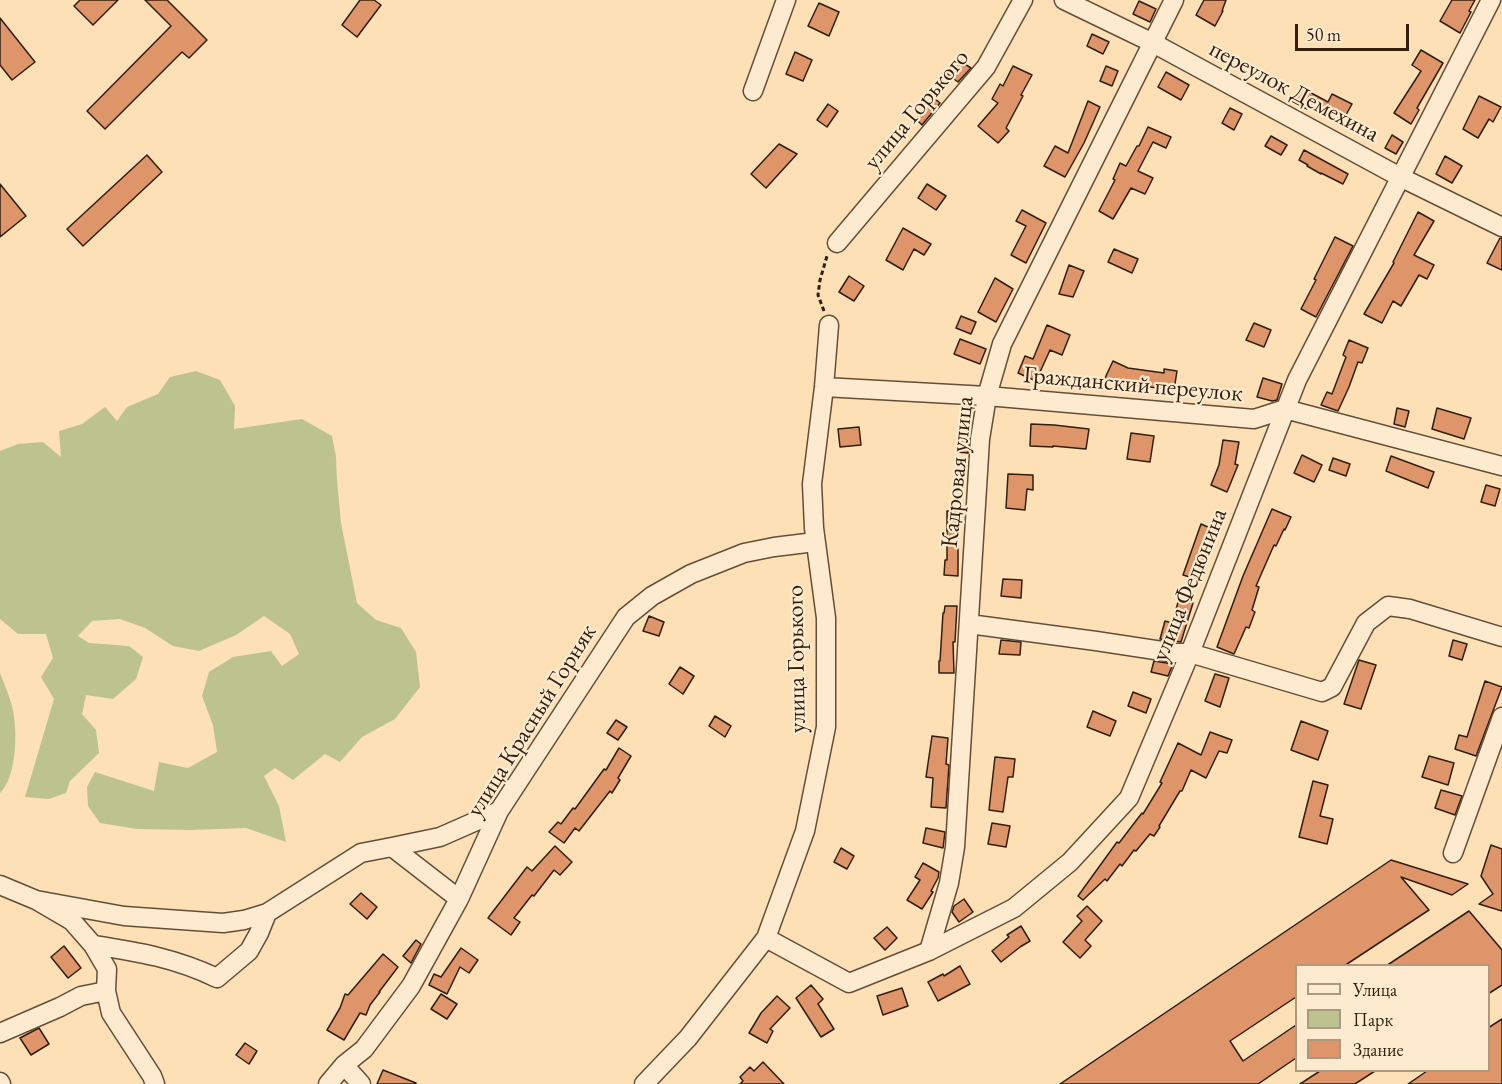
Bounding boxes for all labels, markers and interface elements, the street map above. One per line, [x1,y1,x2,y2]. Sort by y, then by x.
scale bar [1298,12,1412,50]
text: 50 m [1306,23,1341,46]
street label: переулок Демехина [1204,35,1384,149]
street label: улица Горького [858,44,976,176]
street label: Гражданский переулок [1022,361,1244,409]
street label: Кадровая улица [936,395,980,549]
street label: улица Федюнина [1146,504,1234,666]
street label: улица Горького [781,585,813,733]
street label: улица Красный Горняк [461,619,603,823]
legend [1295,964,1490,1072]
text: Улица [1353,978,1397,1001]
text: Парк [1353,1008,1393,1031]
text: Здание [1353,1038,1403,1061]

